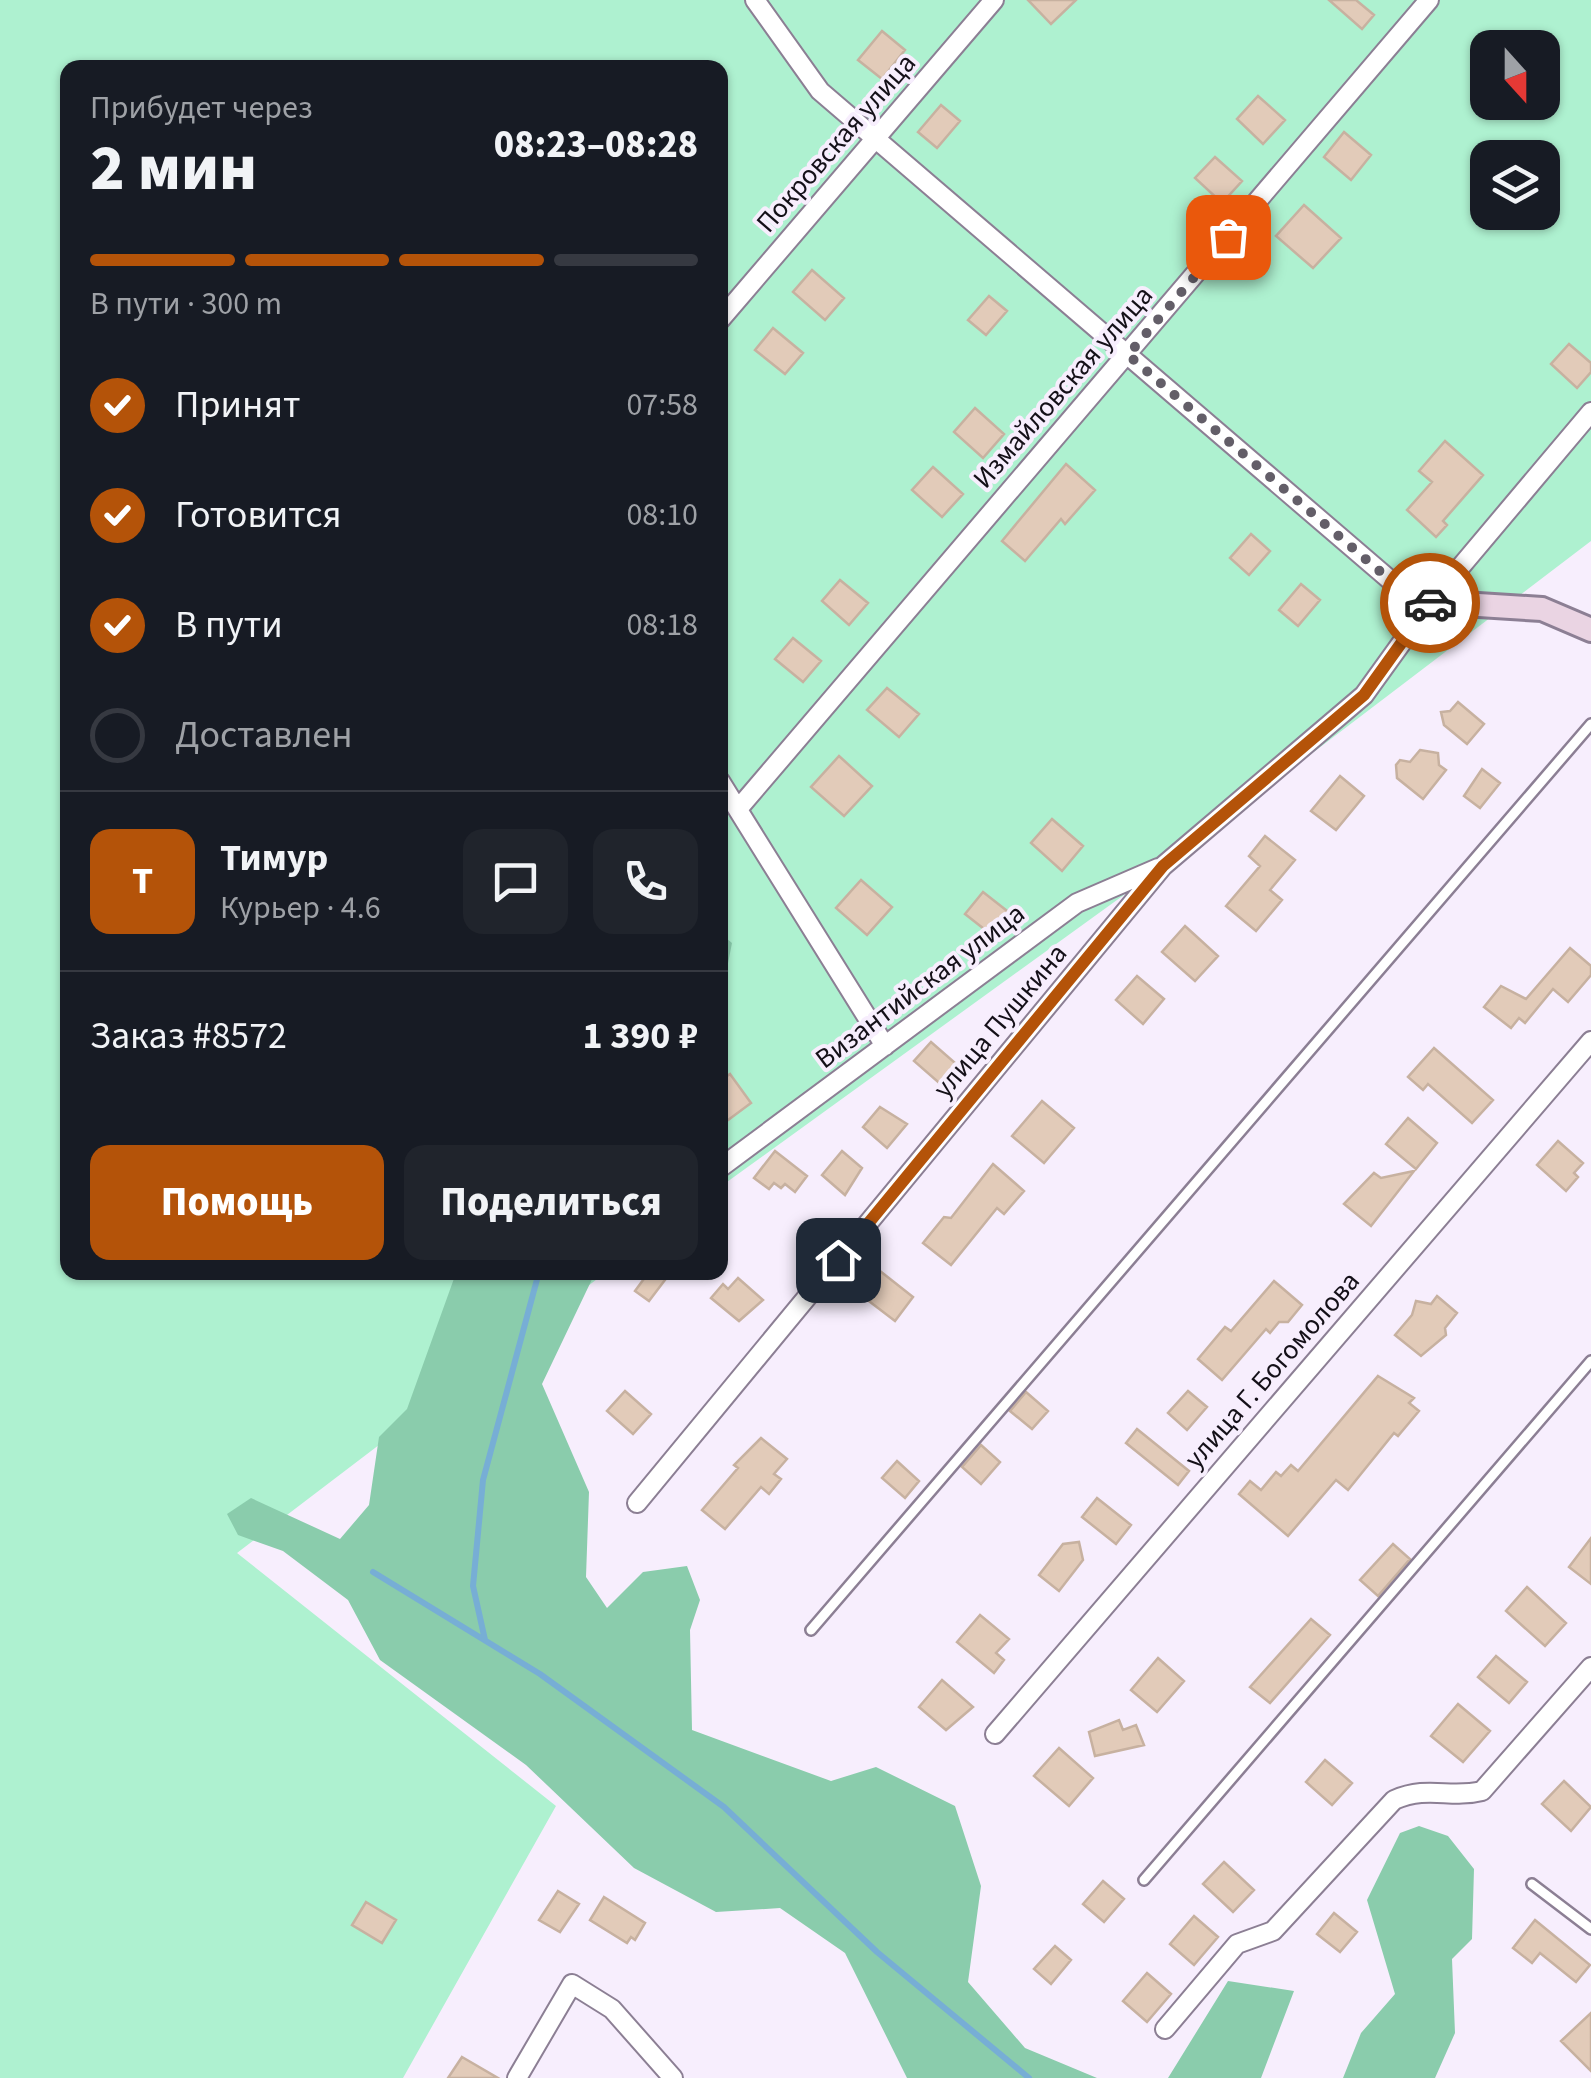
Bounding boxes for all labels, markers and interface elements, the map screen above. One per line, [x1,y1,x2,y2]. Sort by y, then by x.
north arrow [1470,30,1560,120]
map controls [1470,30,1560,230]
street label: Покровская улица [747,45,925,241]
text: Прибудет через [90,85,313,131]
text: 08:23–08:28 [494,118,698,172]
text: 2 мин [90,122,257,215]
button: layers [1470,140,1560,230]
pin [1186,195,1271,280]
icon: bag [1201,210,1256,265]
street label: Измайловская улица [964,277,1162,497]
text: В пути · 300 m [90,281,282,327]
icon: check [90,378,145,433]
text: Принят [175,378,300,432]
text: 07:58 [626,382,698,428]
icon: check [90,488,145,543]
text: Готовится [175,488,342,542]
text: 08:10 [626,492,698,538]
courier [1380,553,1480,653]
icon: car [1403,576,1458,631]
icon: check [90,598,145,653]
text: В пути [175,598,283,652]
text: 08:18 [626,602,698,648]
text: Доставлен [175,708,353,762]
button: chat [463,829,568,934]
button: phone [593,829,698,934]
text: Тимур [220,831,328,885]
text: Т [132,854,153,908]
text: Курьер · 4.6 [220,885,381,931]
street label: Византийская улица [807,894,1033,1078]
street label: улица Пушкина [923,935,1077,1107]
text: Заказ #8572 [90,1009,287,1063]
text: 1 390 ₽ [582,1009,698,1063]
button: Помощь [90,1145,384,1260]
button: Поделиться [404,1145,698,1260]
pin [796,1218,881,1303]
icon: home [811,1233,866,1288]
street label: улица Г. Богомолова [1175,1263,1369,1477]

